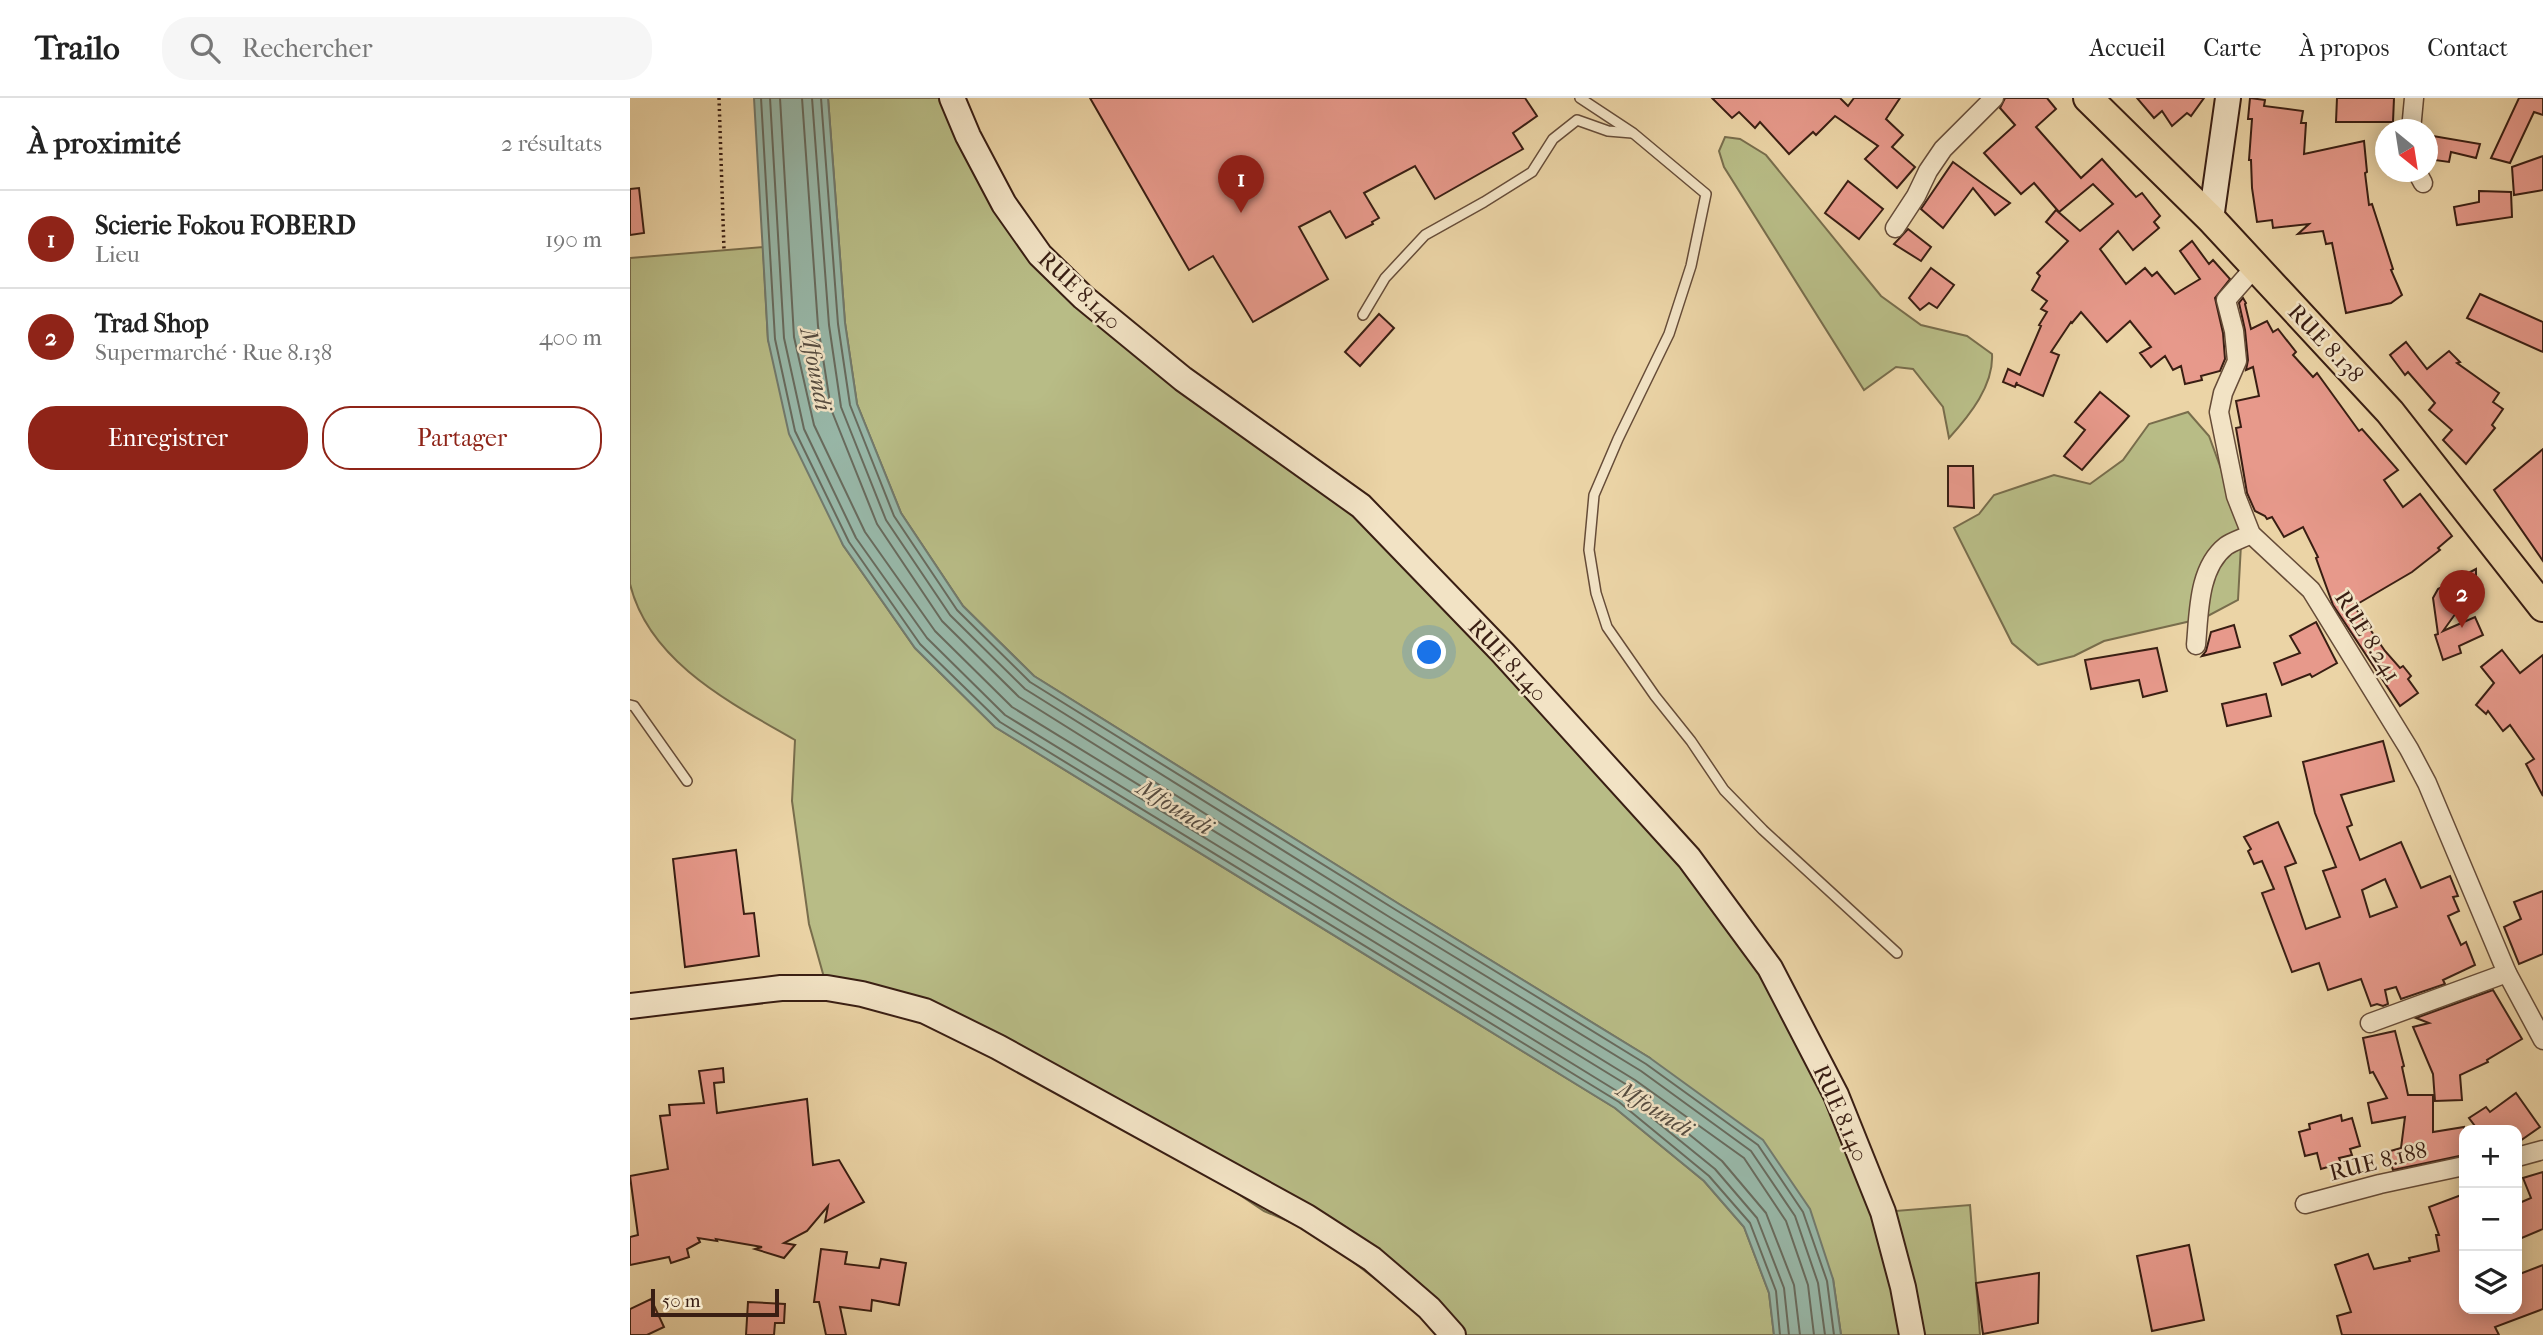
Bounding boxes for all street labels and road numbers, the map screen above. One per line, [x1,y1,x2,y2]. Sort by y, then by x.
street label: RUE 8.140 [1033,245,1127,335]
street label: RUE 8.138 [2282,298,2369,388]
street label: RUE 8.241 [2329,586,2406,687]
street label: RUE 8.140 [1463,613,1553,707]
street label: RUE 8.140 [1807,1061,1874,1166]
street label: RUE 8.188 [2326,1136,2430,1187]

